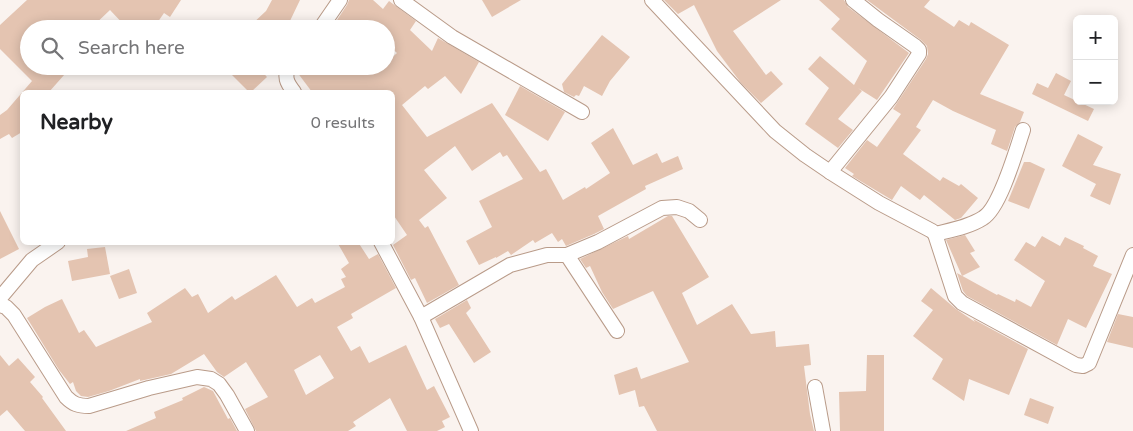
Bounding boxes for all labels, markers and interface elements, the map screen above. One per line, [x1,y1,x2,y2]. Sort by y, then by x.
map controls [1073,15,1118,105]
button: + [1073,15,1118,60]
search box [20,20,395,75]
icon: search [38,34,66,62]
text: Search here [78,37,185,59]
button: − [1073,60,1118,105]
text: Nearby [40,110,113,135]
text: 0 results [311,113,375,133]

